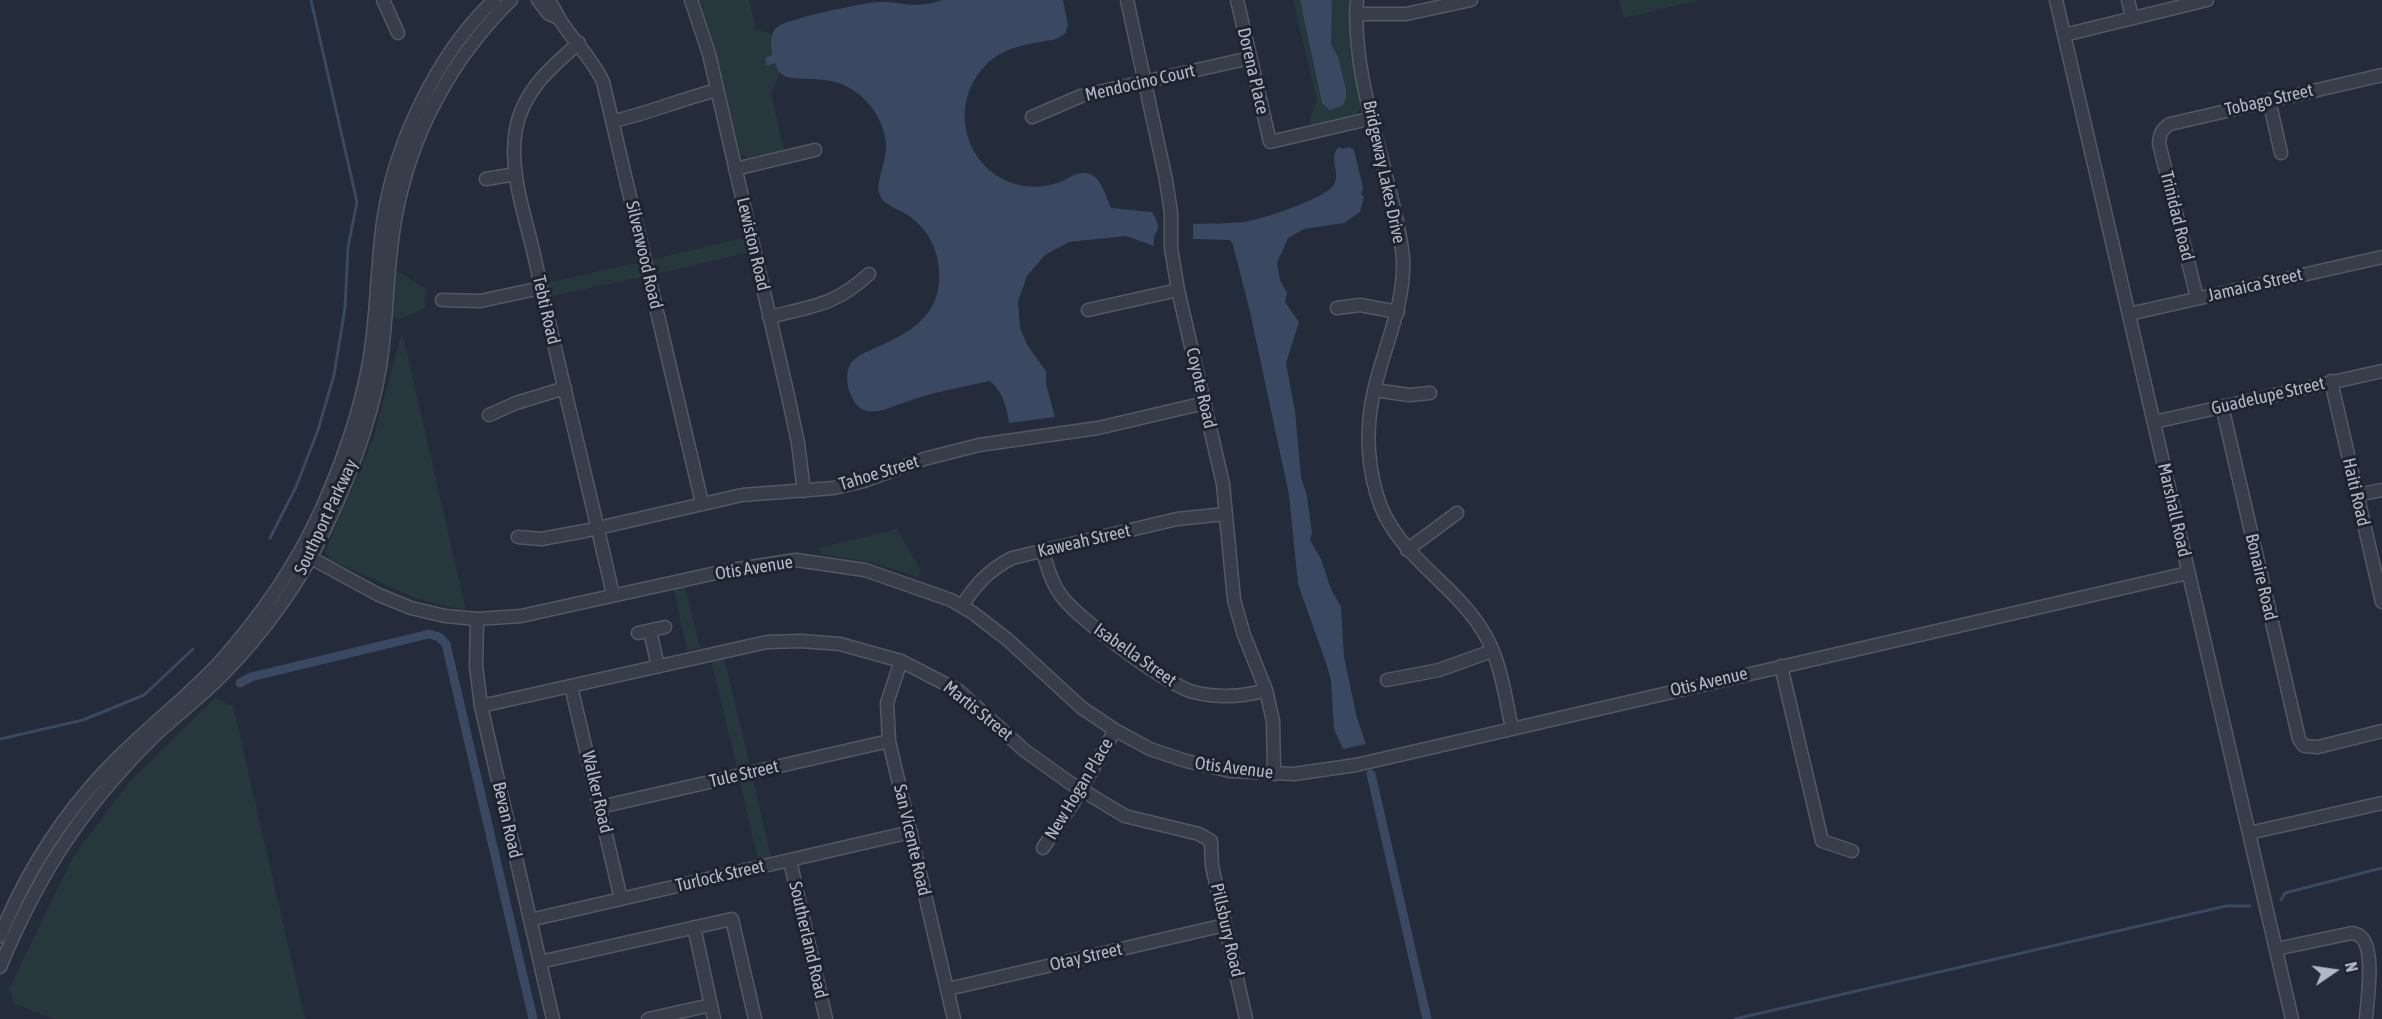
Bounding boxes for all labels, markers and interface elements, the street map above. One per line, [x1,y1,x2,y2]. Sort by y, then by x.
street label: Dorena Place [1233,26,1273,116]
street label: Mendocino Court [1083,60,1197,106]
street label: Tobago Street [2223,79,2315,121]
street label: Bridgeway Lakes Drive [1358,99,1410,245]
street label: Trinidad Road [2155,169,2199,263]
street label: Lewiston Road [732,195,774,293]
street label: Silverwood Road [621,199,667,311]
street label: Jamaica Street [2206,264,2304,306]
street label: Tebti Road [528,274,564,346]
street label: Coyote Road [1181,346,1221,430]
street label: Guadelupe Street [2209,372,2327,420]
street label: Tahoe Street [836,451,922,495]
street label: Southport Parkway [290,456,362,578]
street label: Haiti Road [2338,456,2374,528]
street label: Marshall Road [2153,461,2195,559]
street label: Kaweah Street [1035,520,1133,562]
street label: Bonaire Road [2241,531,2281,623]
street label: Otis Avenue [714,551,794,585]
street label: Isabella Street [1090,619,1180,691]
street label: Otis Avenue [1668,663,1750,701]
street label: Martis Street [939,676,1017,746]
street label: New Hogan Place [1040,734,1118,844]
street label: Walker Road [577,749,617,835]
street label: Otis Avenue [1194,752,1274,784]
street label: Tule Street [707,756,781,792]
street label: Bevan Road [488,780,526,860]
street label: San Vicente Road [889,782,935,898]
street label: Turlock Street [673,855,767,897]
street label: Southerland Road [784,879,832,1001]
street label: Pillsbury Road [1206,881,1248,979]
street label: Otay Street [1048,938,1124,976]
north arrow [2304,941,2364,1001]
text: N [2342,960,2361,974]

